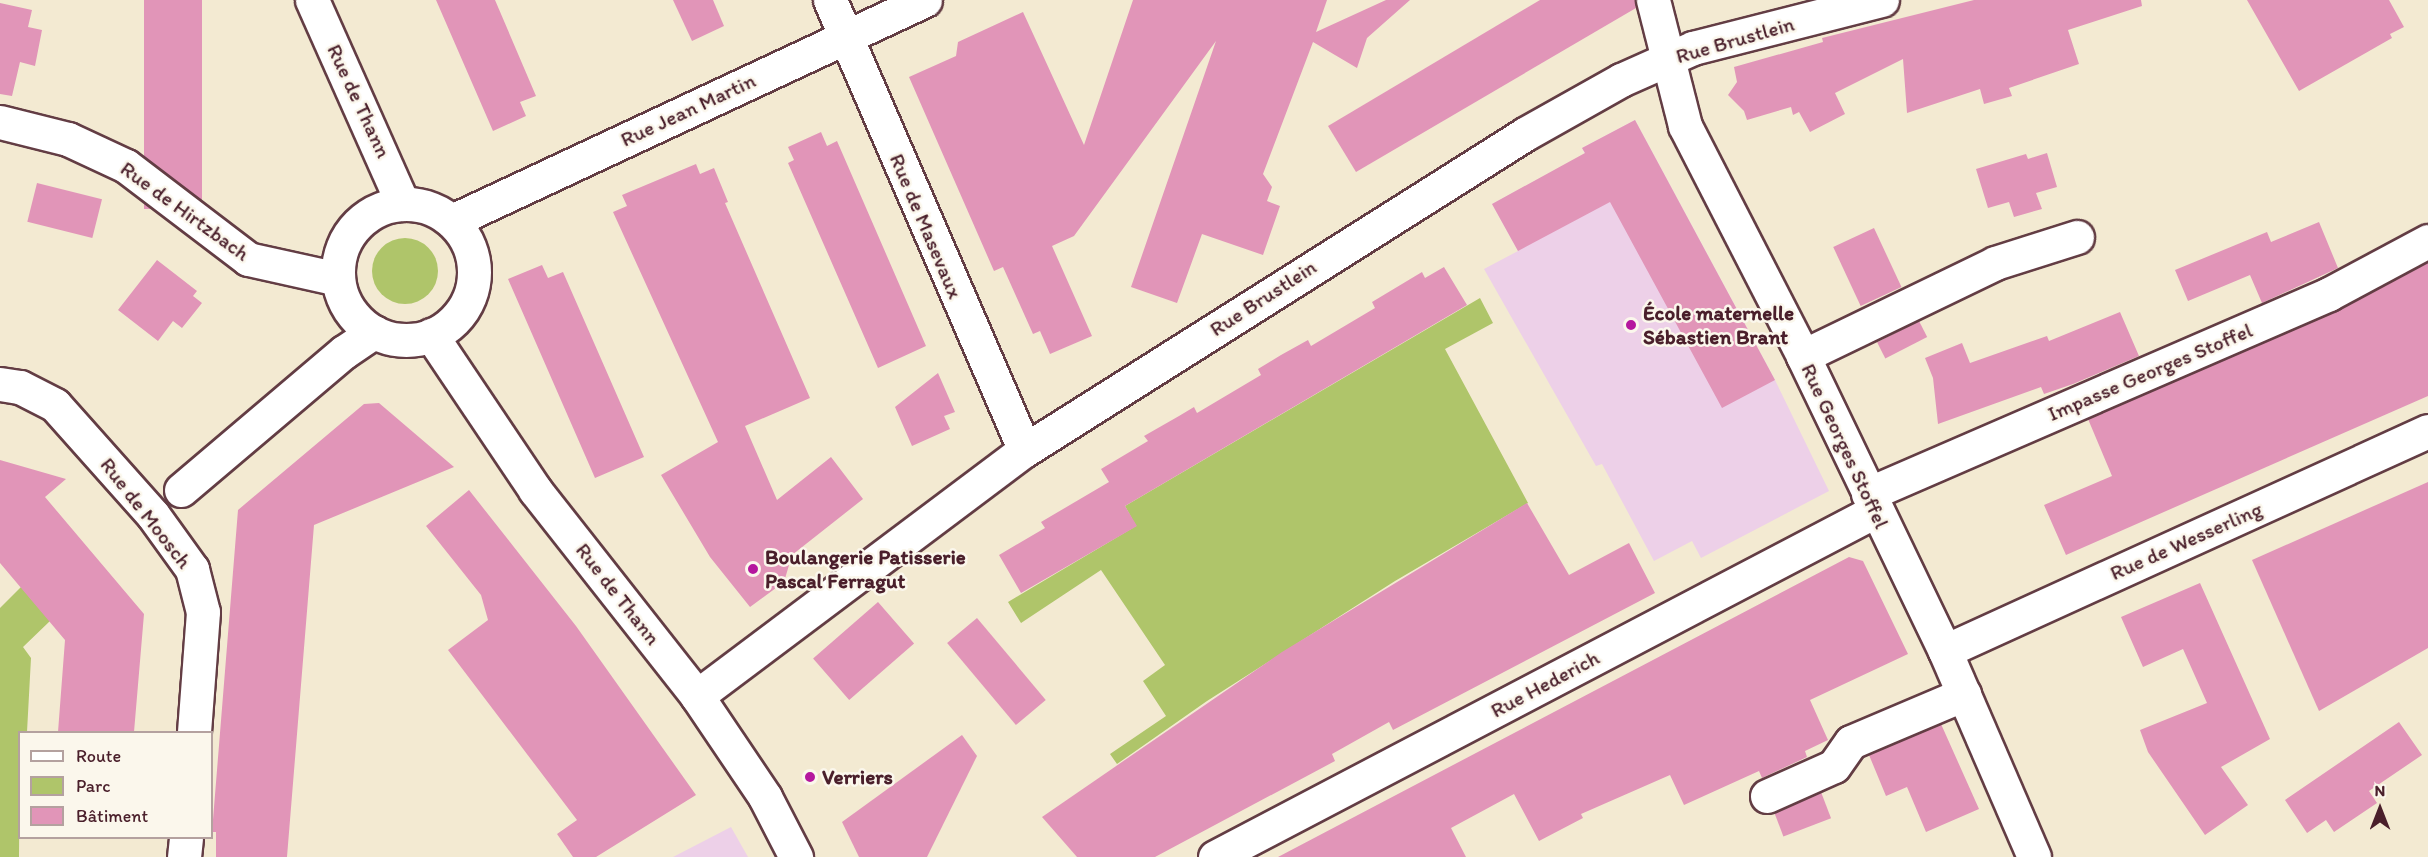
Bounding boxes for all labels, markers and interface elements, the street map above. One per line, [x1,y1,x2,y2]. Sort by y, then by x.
street label: Rue Brustlein [1673,11,1797,69]
street label: Rue de Thann [322,40,396,162]
street label: Rue Jean Martin [616,67,760,153]
street label: Rue de Masevaux [884,150,968,302]
street label: Rue de Hirtzbach [116,156,254,266]
street label: Rue Brustlein [1205,254,1321,342]
place label: École maternelle Sébastien Brant [1643,300,1794,350]
street label: Impasse Georges Stoffel [2044,317,2256,427]
marker: École maternelle Sébastien Brant [1624,318,1638,332]
street label: Rue Georges Stoffel [1796,360,1894,532]
street label: Rue de Moosch [95,453,197,573]
street label: Rue de Wesserling [2107,496,2265,586]
street label: Rue de Thann [570,538,666,650]
place label: Boulangerie Patisserie Pascal Ferragut [765,544,966,594]
marker: Boulangerie Patisserie Pascal Ferragut [746,562,760,576]
street label: Rue Hederich [1486,645,1604,723]
legend [18,731,213,839]
text: Route [76,745,121,767]
place label: Verriers [822,764,893,790]
marker: Verriers [803,770,817,784]
text: Parc [76,775,110,797]
north arrow [2350,779,2410,839]
text: N [2375,781,2385,800]
text: Bâtiment [76,805,148,827]

